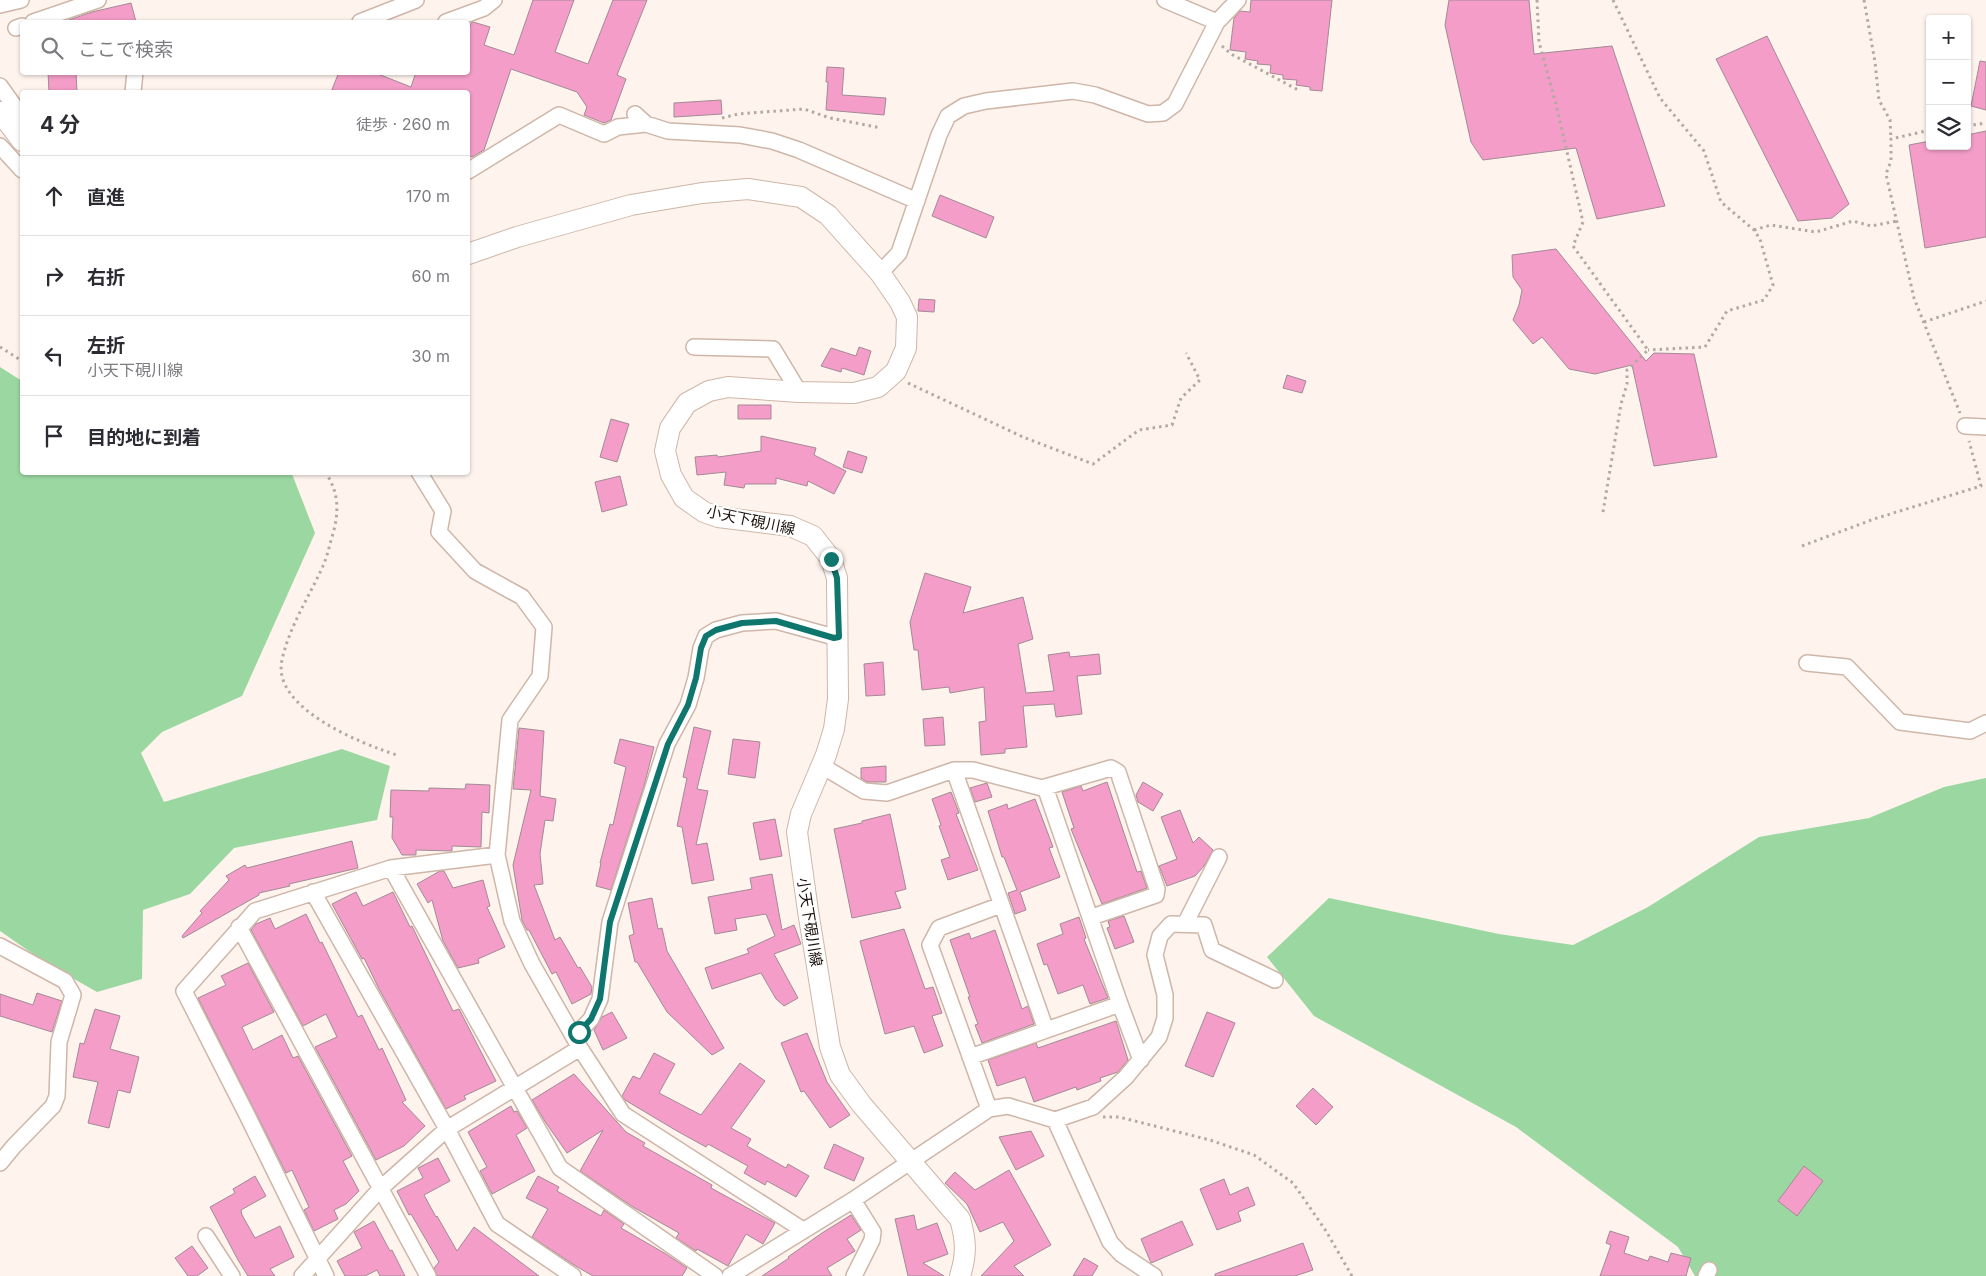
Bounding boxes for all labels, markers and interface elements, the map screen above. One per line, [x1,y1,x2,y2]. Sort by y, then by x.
map controls [1926,15,1971,150]
button: + [1926,15,1971,60]
search box [20,20,470,75]
icon: search [38,34,66,62]
text: ここで検索 [78,38,173,61]
button: − [1926,60,1971,105]
button: layers [1926,105,1971,150]
text: 4 分 [40,112,80,137]
text: 徒歩 · 260 m [356,114,450,134]
icon: ahead [40,182,68,210]
text: 直進 [87,186,125,209]
text: 170 m [406,186,450,206]
icon: right [40,262,68,290]
text: 右折 [87,266,125,289]
text: 60 m [411,266,450,286]
text: 左折 [87,334,125,357]
icon: left [40,342,68,370]
text: 30 m [412,346,450,366]
text: 小天下硯川線 [87,360,183,380]
icon: arrive [40,422,68,450]
text: 目的地に到着 [87,426,201,449]
street label: 小天下硯川線 [705,501,797,539]
route end [820,548,843,571]
street label: 小天下硯川線 [794,876,826,968]
route start [568,1021,591,1044]

